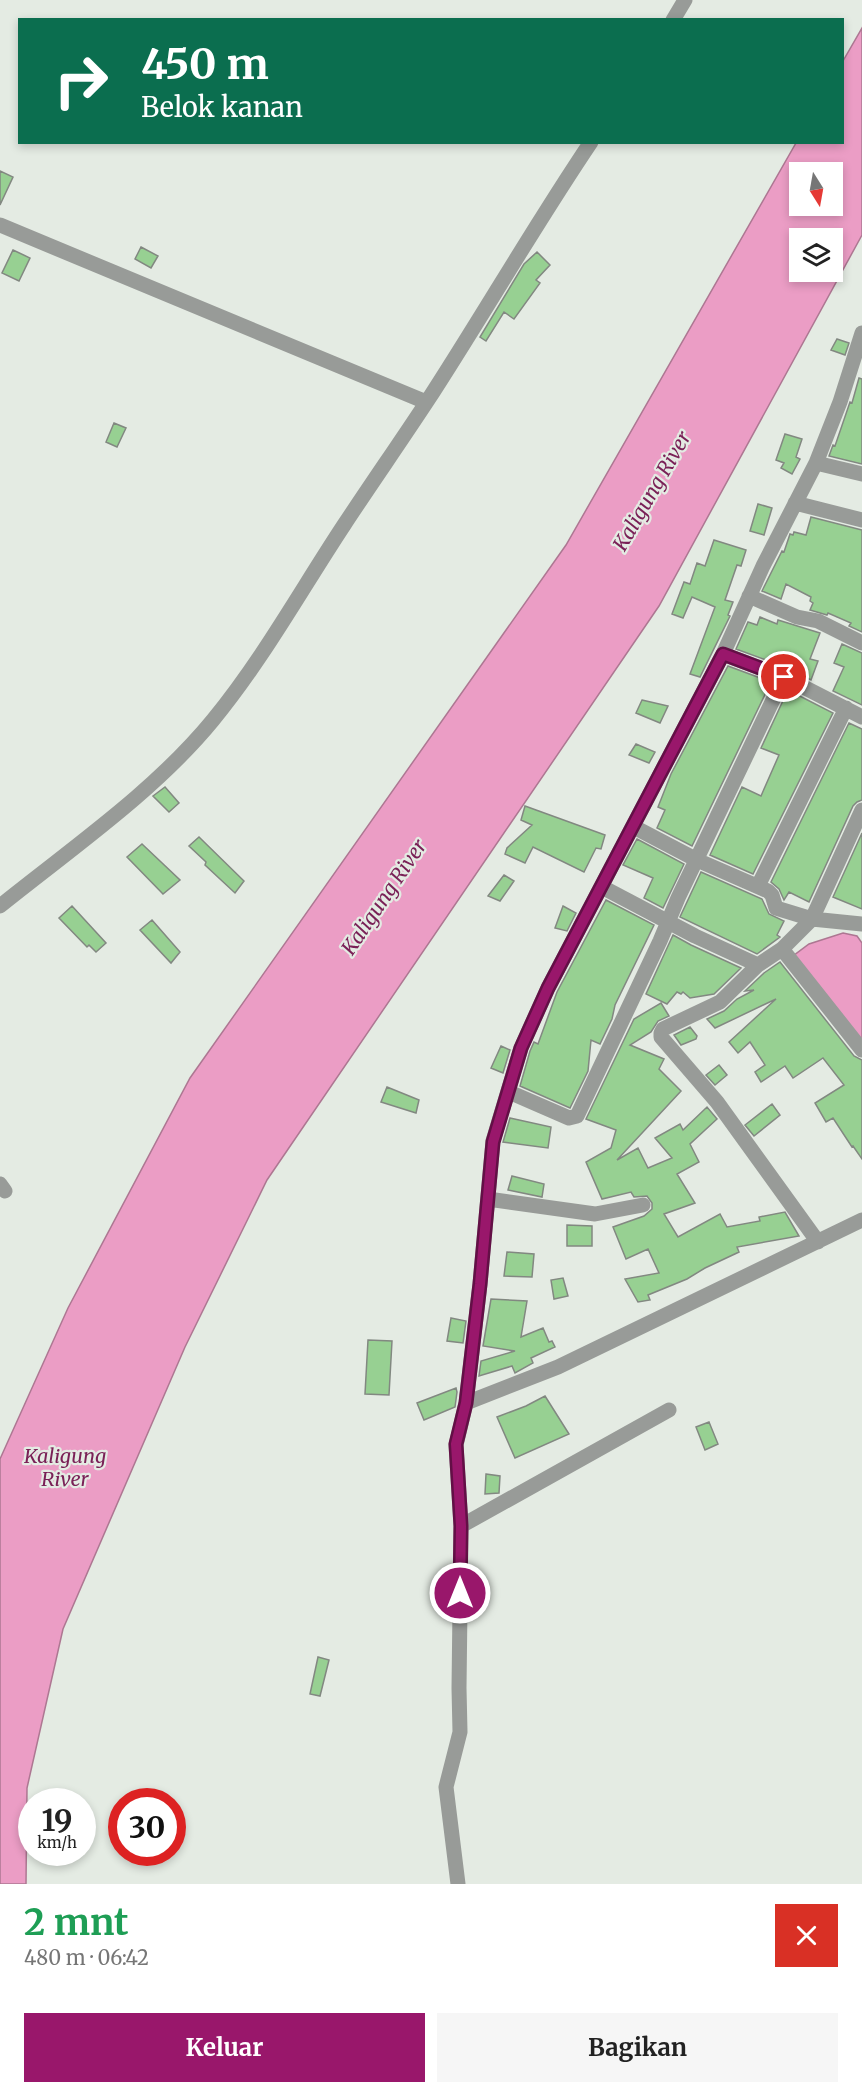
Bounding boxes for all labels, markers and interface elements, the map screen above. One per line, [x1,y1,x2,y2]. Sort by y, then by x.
text: 450 m [141,38,269,90]
icon: right [42,42,120,120]
text: Belok kanan [141,90,303,124]
north arrow [789,162,843,216]
map controls [789,162,843,282]
button: layers [789,228,843,282]
water label: Kaligung River [607,426,696,556]
pin [758,651,809,702]
icon: arrive [767,660,800,693]
water label: Kaligung River [335,833,432,960]
water label: Kaligung River [23,1443,106,1491]
position arrow [428,1561,492,1625]
speed limit sign: 30 [108,1788,186,1866]
text: 19 [41,1801,73,1839]
text: km/h [37,1833,77,1852]
text: 2 mnt [24,1900,129,1945]
button: close [775,1904,838,1967]
text: 480 m · 06:42 [24,1945,149,1970]
button: Keluar [24,2013,425,2082]
button: Bagikan [437,2013,838,2082]

